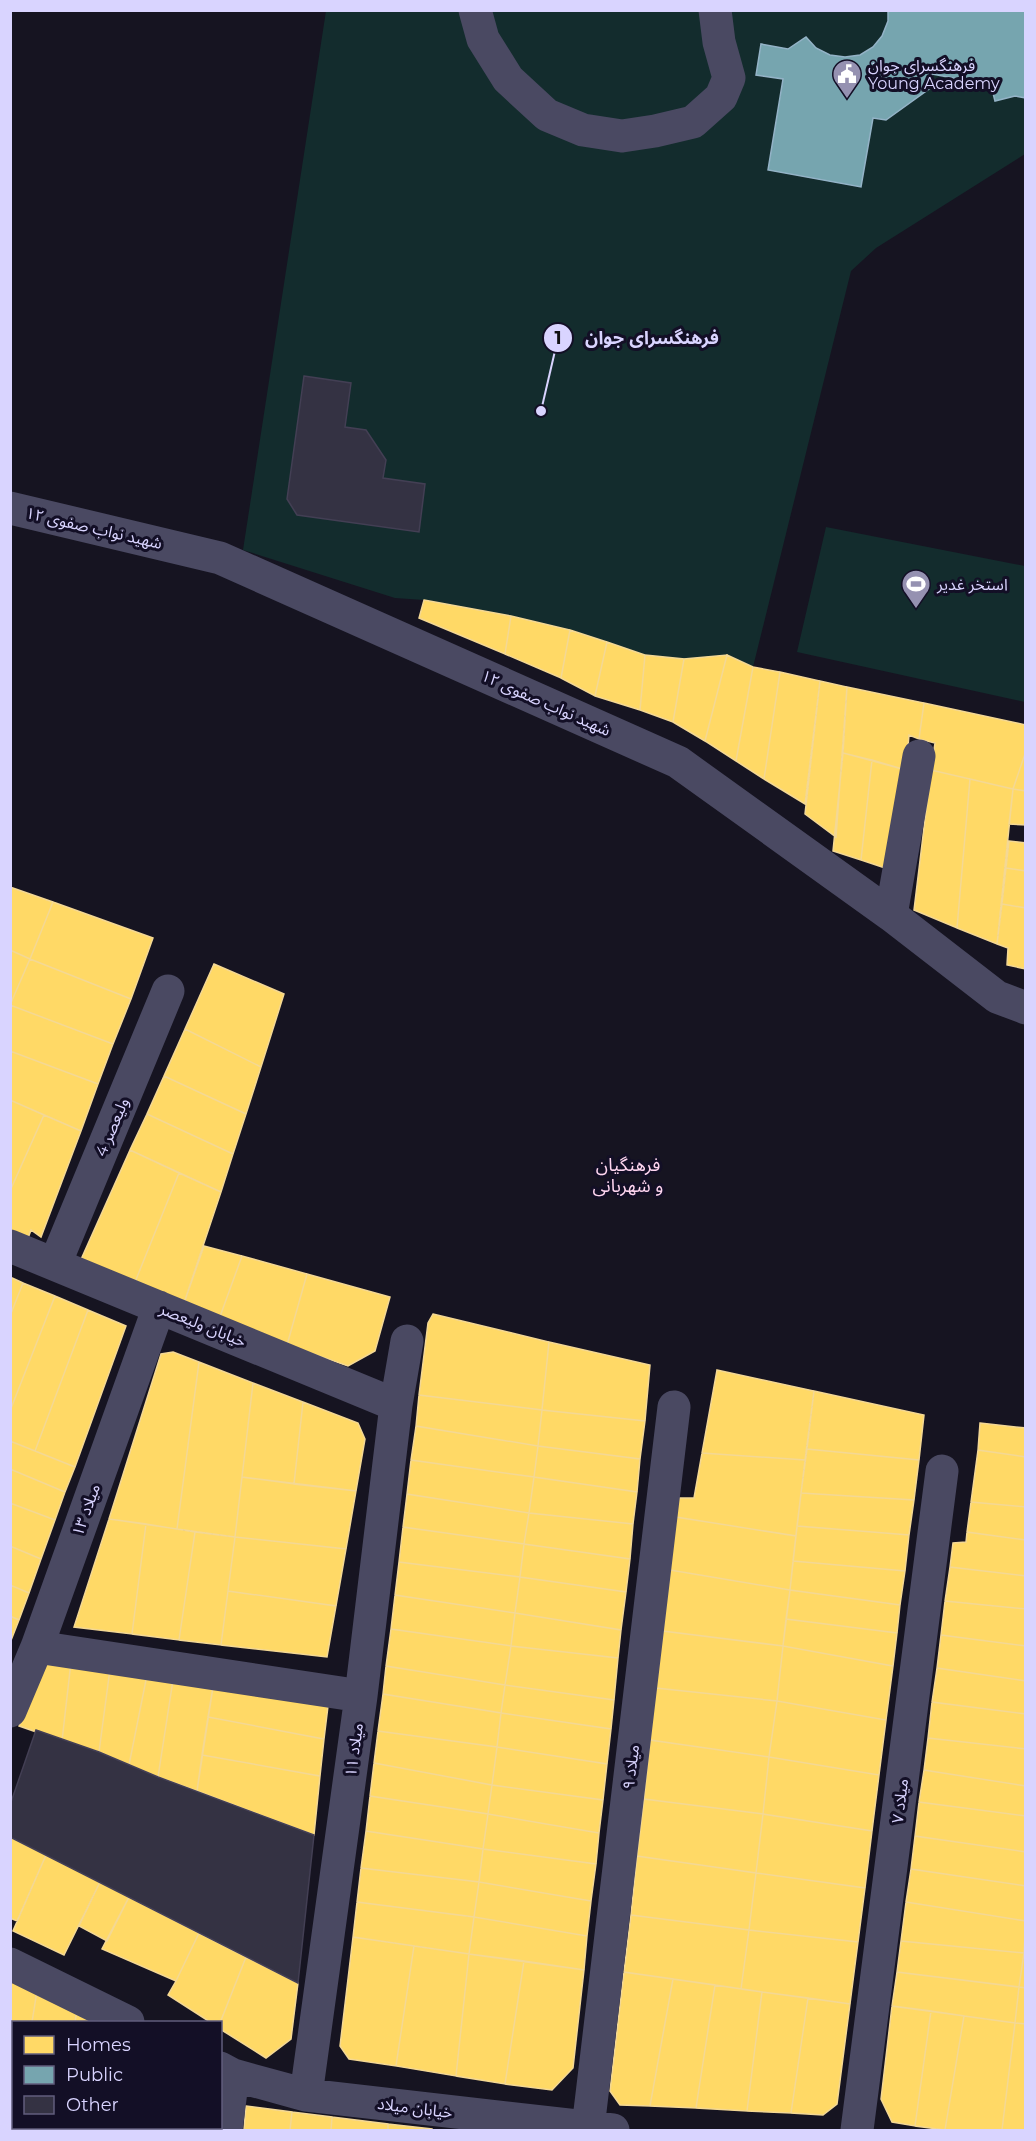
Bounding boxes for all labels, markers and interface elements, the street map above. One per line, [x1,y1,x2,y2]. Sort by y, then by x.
place label: فرهنگسرای جوان Young Academy [868,56,1000,93]
public building icon: فرهنگسرای جوان Young Academy [831,58,863,100]
callout: فرهنگسرای جوان [543,320,731,356]
text: 1 [554,327,562,349]
text: فرهنگسرای جوان [585,327,719,349]
street label: شهید نواب صفوی ۱۲ [24,503,164,553]
sports icon: استخر غدیر [900,568,932,610]
place label: استخر غدیر [936,575,1008,594]
street label: شهید نواب صفوی ۱۲ [478,666,614,740]
street label: ولیعصر 4 [91,1095,133,1159]
district label: فرهنگیان و شهربانی [593,1154,663,1197]
street label: خیابان ولیعصر [156,1299,249,1351]
street label: میلاد ۱۳ [68,1481,104,1539]
street label: میلاد ۱۱ [341,1722,367,1778]
street label: میلاد ۹ [619,1744,643,1790]
street label: میلاد ۷ [888,1778,912,1824]
legend [12,2021,222,2129]
text: Homes [66,2034,131,2056]
text: Public [66,2064,123,2086]
text: Other [66,2094,119,2116]
street label: خیابان میلاد [376,2094,454,2122]

